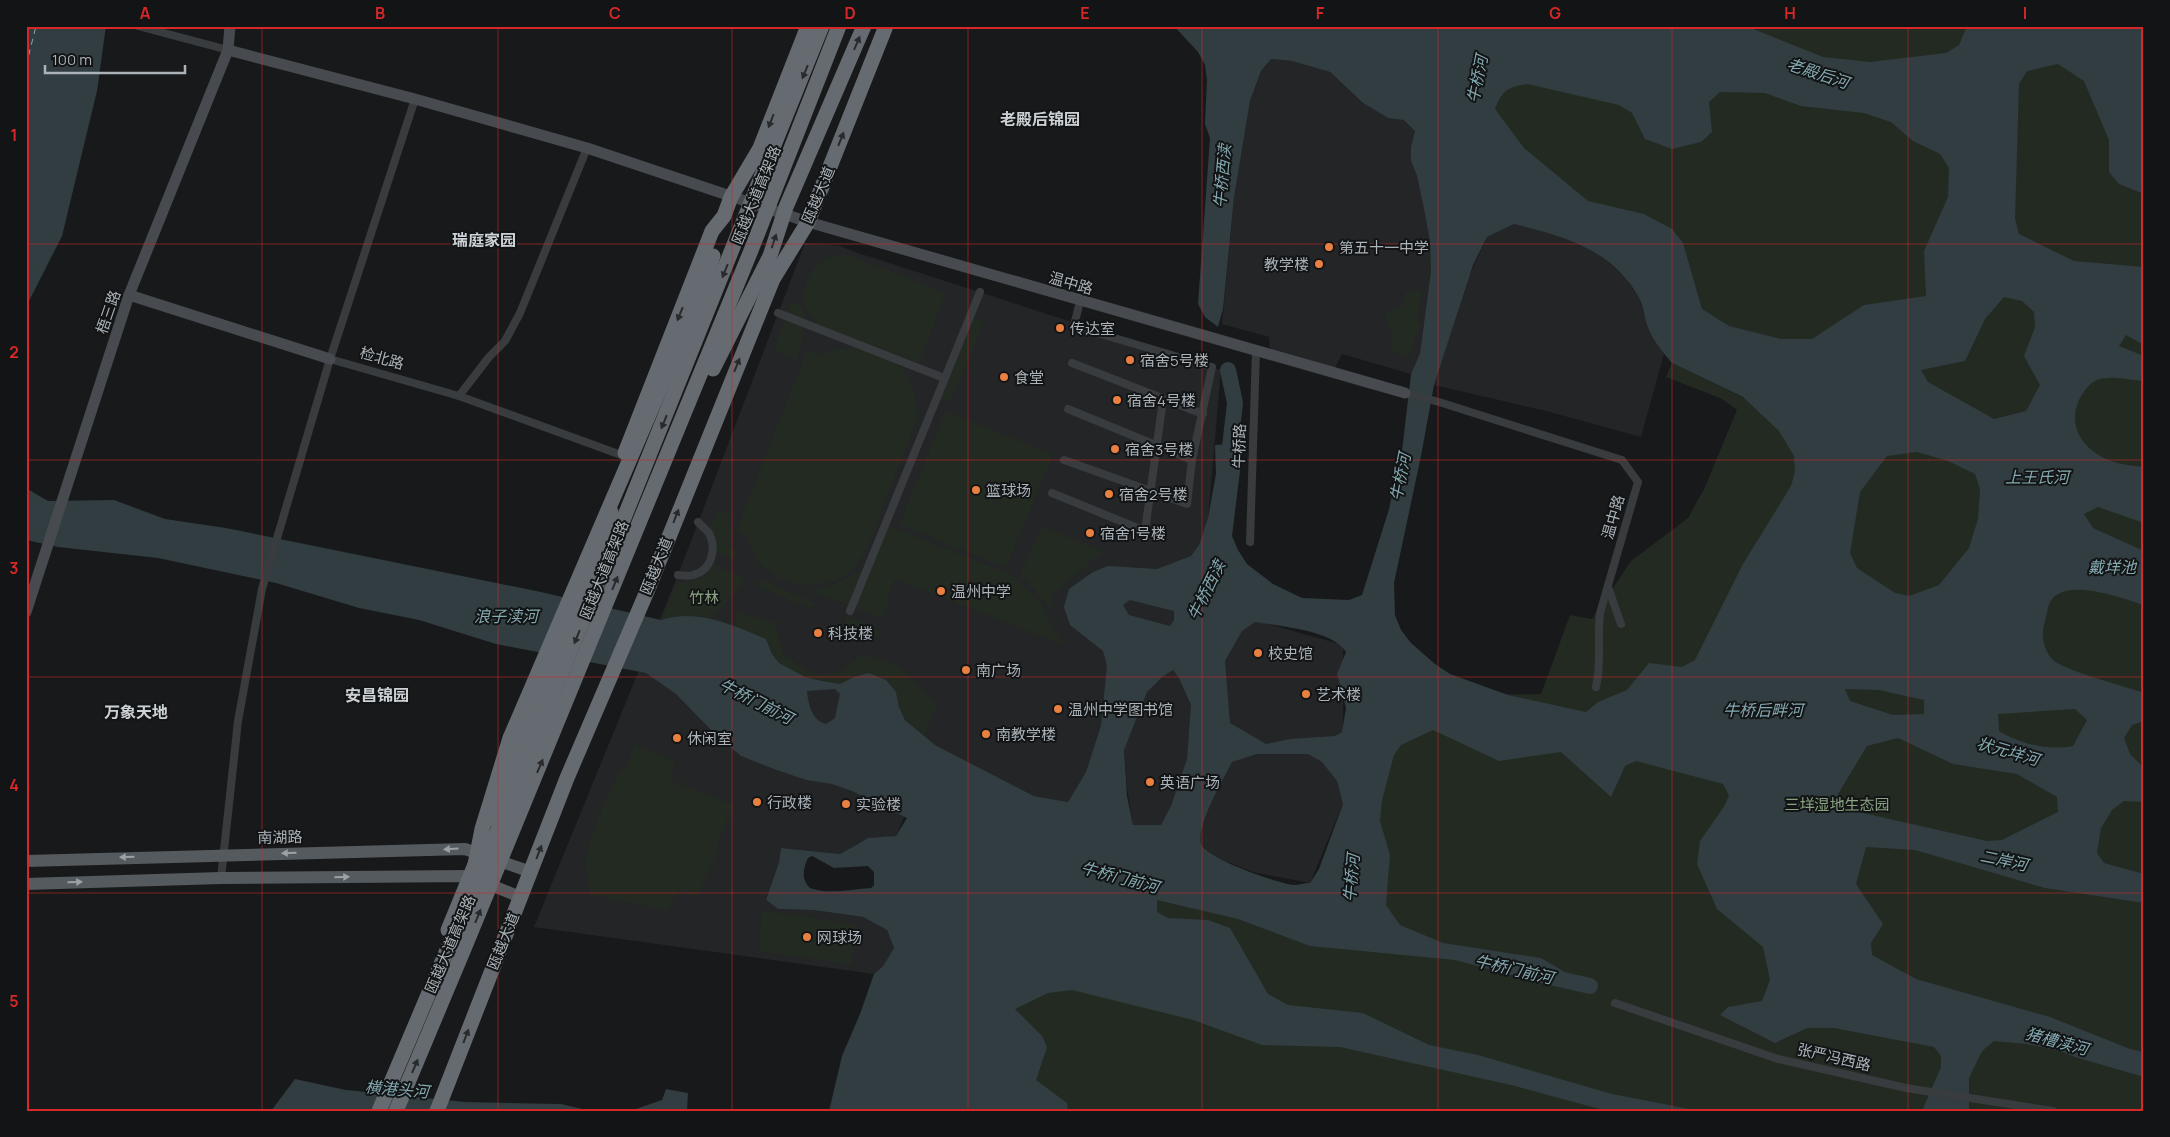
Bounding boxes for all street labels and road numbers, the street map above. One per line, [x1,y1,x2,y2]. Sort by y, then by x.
street label: 瓯越大道高架路 [727,142,785,248]
street label: 瓯越大道 [797,163,839,227]
street label: 温中路 [1046,267,1096,299]
street label: 梧三路 [91,287,125,337]
street label: 检北路 [357,342,407,374]
street label: 牛桥路 [1228,423,1250,469]
street label: 温中路 [1597,492,1629,542]
street label: 瓯越大道高架路 [575,517,633,623]
street label: 瓯越大道 [635,534,677,598]
street label: 南湖路 [257,826,303,848]
street label: 瓯越大道高架路 [420,892,480,996]
street label: 瓯越大道 [482,909,524,973]
street label: 张严冯西路 [1795,1038,1873,1076]

